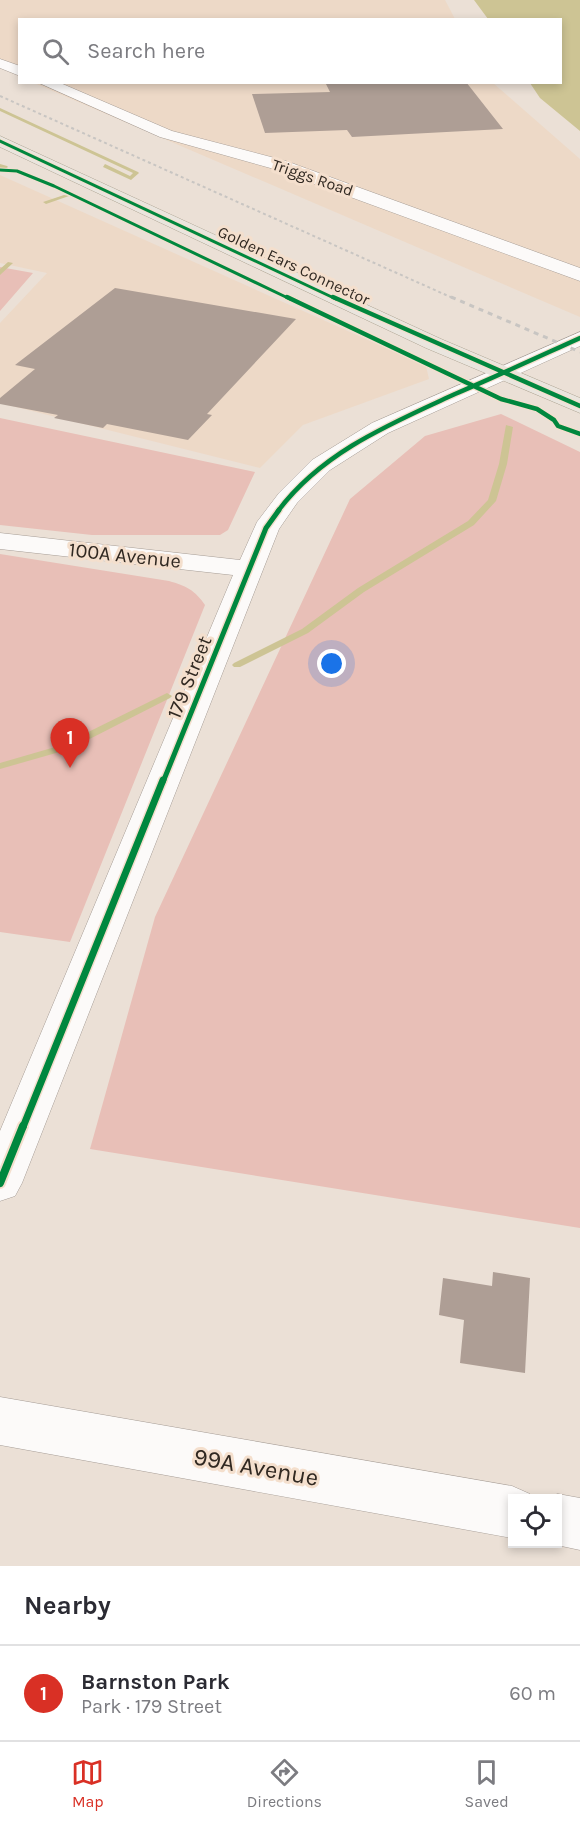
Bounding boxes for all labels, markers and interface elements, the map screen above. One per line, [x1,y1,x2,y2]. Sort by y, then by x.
search box [18,18,562,84]
icon: search [39,35,72,68]
text: Search here [87,38,205,64]
street label: Triggs Road [270,155,356,200]
street label: Golden Ears Connector [215,222,373,309]
street label: 100A Avenue [68,538,182,573]
street label: 179 Street [162,632,217,722]
your location [317,649,346,678]
pin: 1 [50,718,90,768]
street label: 99A Avenue [191,1442,321,1492]
map controls [508,1494,562,1548]
button: locate [508,1494,562,1548]
text: Nearby [24,1590,111,1621]
text: Barnston Park [81,1669,230,1695]
text: 1 [40,1682,47,1705]
text: 60 m [509,1682,556,1705]
text: Park · 179 Street [81,1695,222,1718]
tab: Map [71,1756,104,1811]
tab: Directions [247,1756,322,1811]
tab: Saved [465,1756,509,1811]

